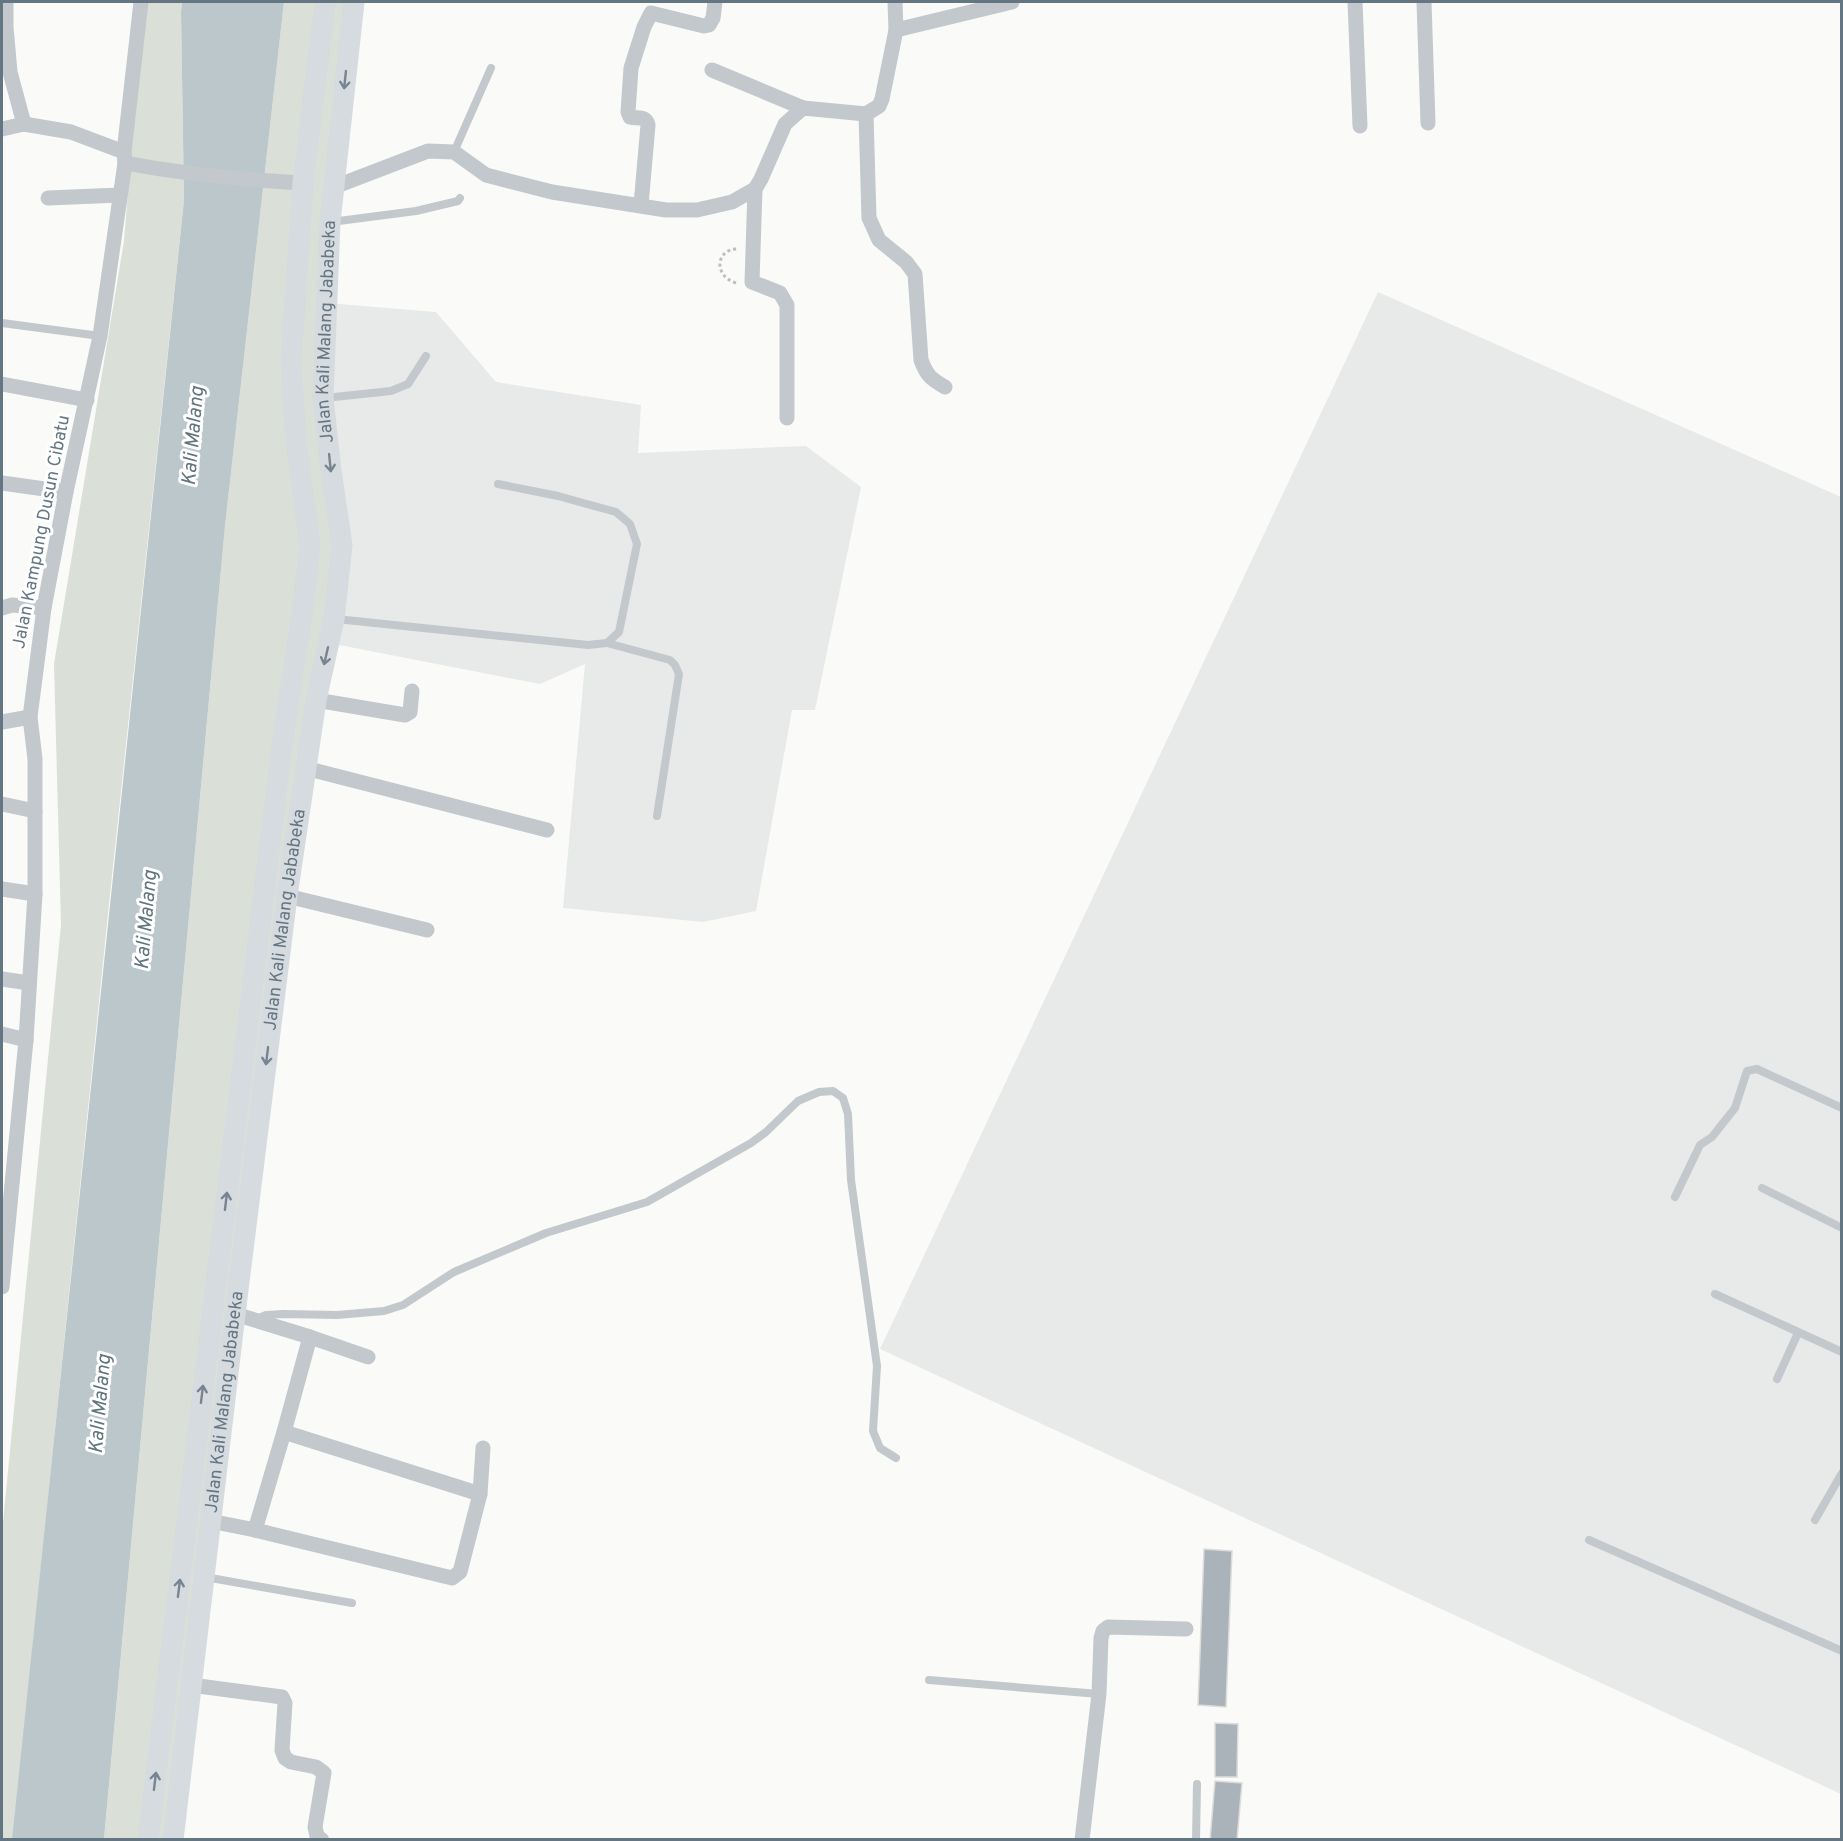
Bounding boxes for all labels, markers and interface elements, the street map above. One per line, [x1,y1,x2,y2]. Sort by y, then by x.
one-way arrow [339,70,350,90]
street label: Jalan Kali Malang Jababeka [311,220,342,444]
water label: Kali Malang [177,384,211,487]
street label: Jalan Kampung Dusun Cibatu [8,413,76,651]
one-way arrow [325,453,336,473]
one-way arrow [320,646,331,665]
street label: Jalan Kali Malang Jababeka [259,808,311,1032]
water label: Kali Malang [130,868,164,971]
one-way arrow [261,1046,272,1066]
one-way arrow [221,1191,232,1211]
street label: Jalan Kali Malang Jababeka [200,1290,249,1514]
water label: Kali Malang [84,1352,118,1455]
one-way arrow [197,1385,208,1405]
one-way arrow [173,1578,184,1598]
one-way arrow [150,1772,161,1792]

